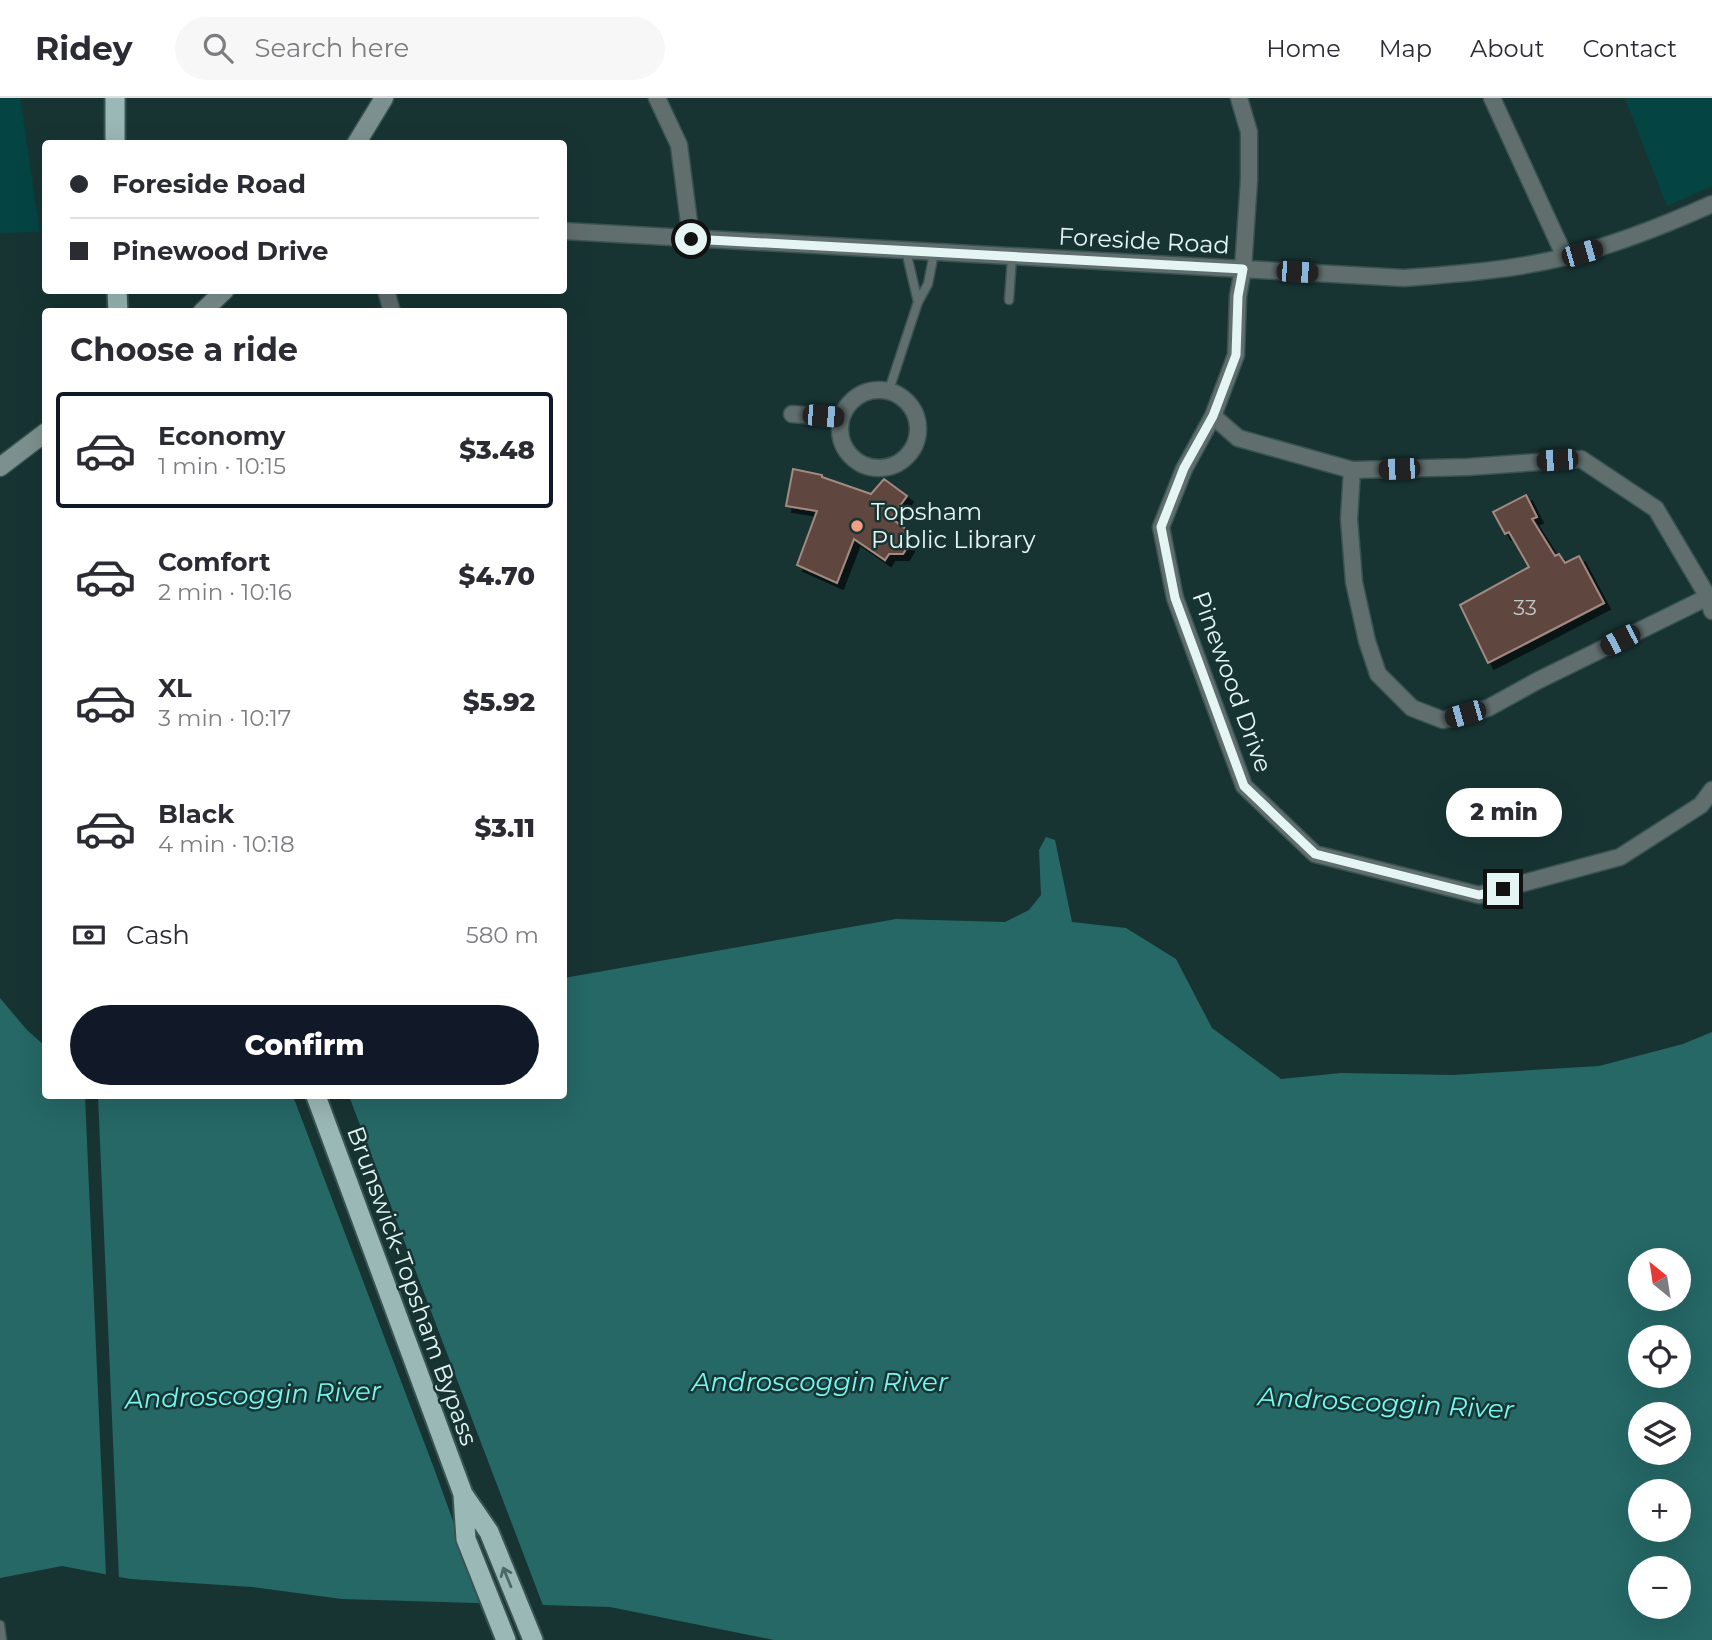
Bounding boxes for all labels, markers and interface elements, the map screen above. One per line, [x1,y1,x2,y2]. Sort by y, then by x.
search box [175,17,665,80]
text: Ridey [35,28,133,68]
icon: search [199,29,237,67]
text: Search here [255,32,409,64]
text: Home [1266,34,1341,63]
text: Map [1379,34,1432,63]
text: About [1470,34,1544,63]
text: Contact [1582,34,1677,63]
text: Foreside Road [112,168,306,200]
street label: Foreside Road [1058,222,1230,259]
route start [675,223,707,255]
text: Pinewood Drive [112,235,328,267]
car [1559,237,1606,269]
car [1276,260,1319,284]
text: Choose a ride [70,330,298,369]
car [802,404,845,428]
icon: car [74,419,137,482]
text: Economy [158,420,285,452]
text: $3.48 [459,434,535,466]
car [1536,448,1579,472]
text: 1 min · 10:15 [158,452,286,480]
car [1378,458,1421,480]
place label: Topsham Public Library [871,497,1036,554]
marker: Topsham Public Library [849,518,865,534]
icon: car [74,545,137,608]
text: Comfort [158,546,270,578]
text: $4.70 [459,560,535,592]
text: 2 min · 10:16 [158,578,292,606]
street label: Pinewood Drive [1186,587,1279,776]
house number: 33 [1513,595,1537,620]
car [1597,621,1644,659]
icon: car [74,671,137,734]
text: XL [158,672,192,704]
text: $5.92 [463,686,535,718]
car [1442,698,1489,730]
text: 3 min · 10:17 [158,704,291,732]
callout: 2 min [1445,788,1561,836]
icon: car [74,797,137,860]
text: Black [158,798,234,830]
text: 2 min [1470,798,1538,826]
text: $3.11 [475,812,535,844]
text: 4 min · 10:18 [158,830,295,858]
route end [1487,873,1519,905]
icon: cash [70,916,108,954]
text: Cash [126,919,190,951]
text: 580 m [466,921,539,949]
button: Confirm [70,1005,539,1085]
street label: Brunswick-Topsham Bypass [341,1122,484,1449]
north arrow [1628,1248,1690,1311]
map controls [1628,1248,1691,1619]
button: locate [1628,1325,1691,1388]
water label: Androscoggin River [690,1366,949,1398]
water label: Androscoggin River [122,1375,382,1416]
water label: Androscoggin River [1255,1380,1515,1426]
button: layers [1628,1402,1691,1465]
button: + [1628,1479,1691,1542]
button: − [1628,1556,1691,1619]
one-way arrow [500,1566,513,1588]

